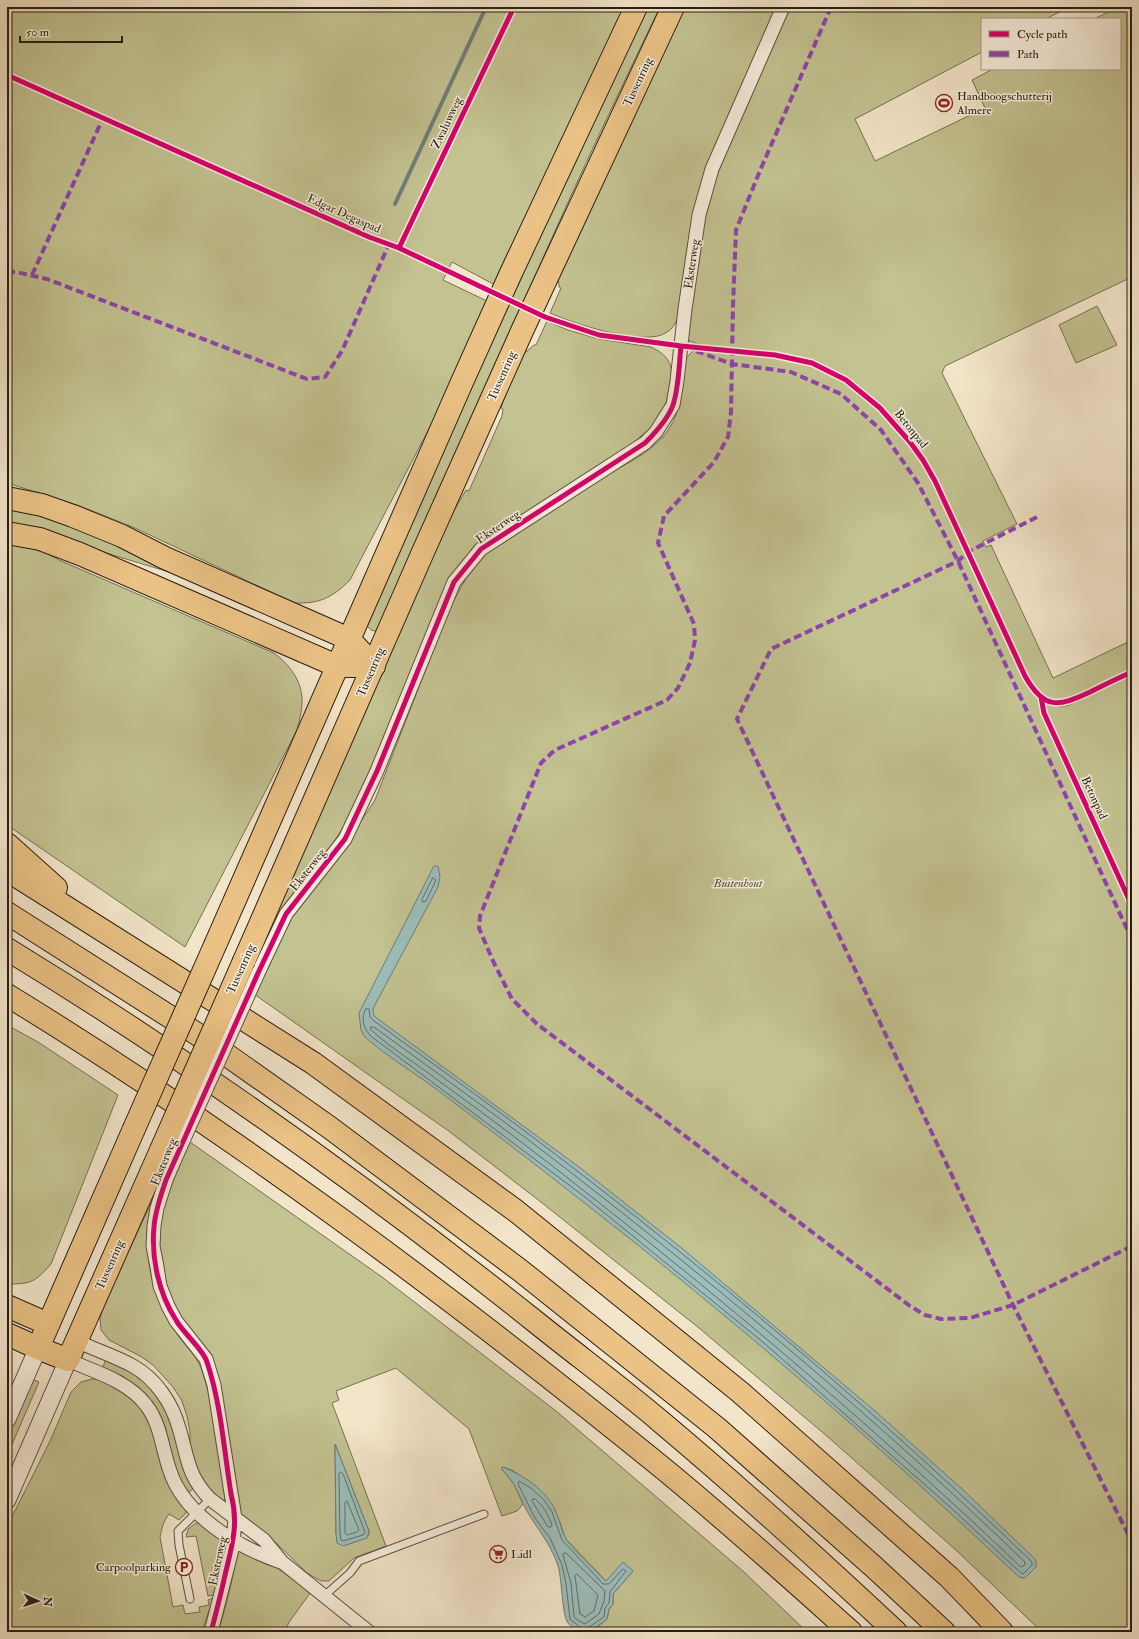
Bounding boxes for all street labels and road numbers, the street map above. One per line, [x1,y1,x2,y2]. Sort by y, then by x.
street label: Tussenring [620,54,656,109]
street label: Zwaluwweg [428,93,466,152]
street label: Edgar Degaspad [305,191,383,237]
street label: Eksterweg [681,237,703,290]
street label: Tussenring [484,348,520,403]
street label: Betonpad [891,407,931,451]
street label: Eksterweg [473,506,524,547]
street label: Tussenring [354,644,389,699]
street label: Betonpad [1078,774,1110,822]
street label: Eksterweg [287,845,330,894]
street label: Tussenring [223,941,259,996]
street label: Eksterweg [148,1135,181,1188]
street label: Tussenring [92,1237,128,1292]
street label: Eksterweg [205,1534,231,1587]

